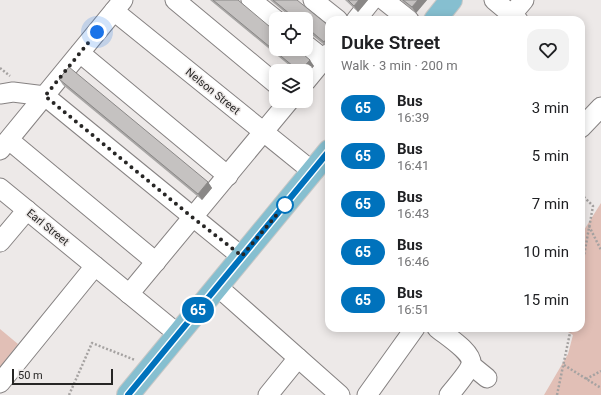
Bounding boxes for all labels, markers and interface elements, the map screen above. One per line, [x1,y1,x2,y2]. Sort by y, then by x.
map controls [269,12,313,108]
button: locate [269,12,313,56]
your location [87,22,107,42]
button: heart [527,29,569,71]
text: Duke Street [341,31,440,54]
text: Walk · 3 min · 200 m [341,58,458,73]
button: layers [269,64,313,108]
street label: Nelson Street [183,66,243,117]
text: Bus [397,92,423,110]
text: 3 min [532,99,569,117]
text: 65 [355,100,371,116]
text: 16:39 [397,110,429,125]
text: Bus [397,140,423,158]
text: 5 min [532,147,569,165]
text: 65 [355,148,371,164]
text: 16:41 [397,158,429,173]
text: Bus [397,188,423,206]
text: 7 min [532,195,569,213]
unlabelled marker [276,196,294,214]
text: 65 [355,196,371,212]
street label: Earl Street [24,206,72,249]
text: 16:43 [397,206,429,221]
text: Bus [397,236,423,254]
text: 10 min [523,243,569,261]
text: 65 [355,244,371,260]
text: 16:46 [397,254,429,269]
text: Bus [397,284,423,302]
text: 15 min [523,291,569,309]
text: 65 [355,292,371,308]
line badge: 65 [180,297,216,323]
text: 65 [190,302,206,318]
text: 16:51 [397,302,429,317]
scale bar [12,367,113,386]
text: 50 m [18,369,43,382]

